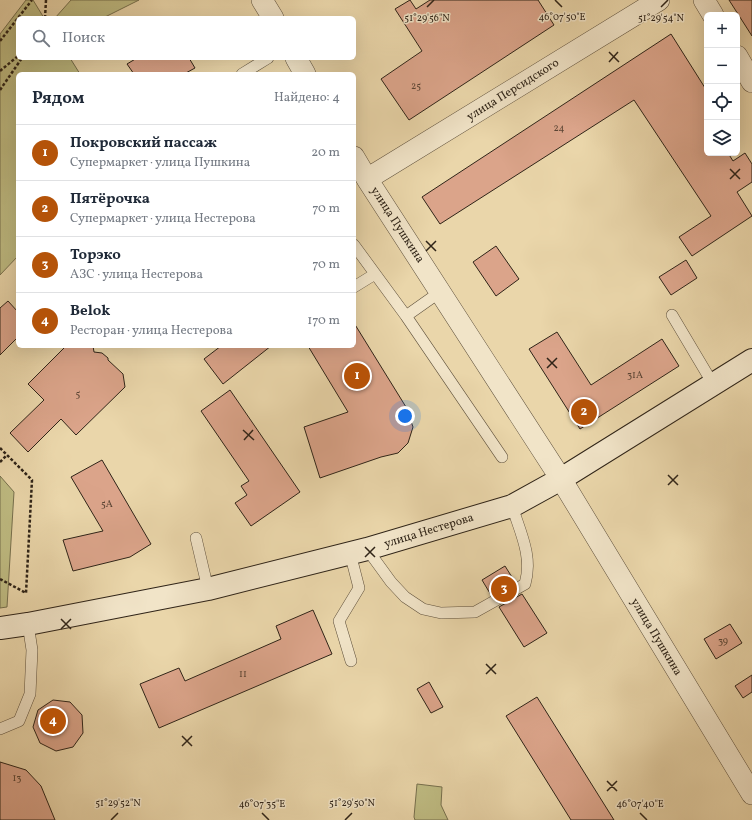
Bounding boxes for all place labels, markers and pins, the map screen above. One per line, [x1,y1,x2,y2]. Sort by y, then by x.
pin: 1 [344,361,370,391]
pin: 2 [571,397,597,427]
pin: 3 [491,574,517,604]
pin: 4 [40,706,66,736]

